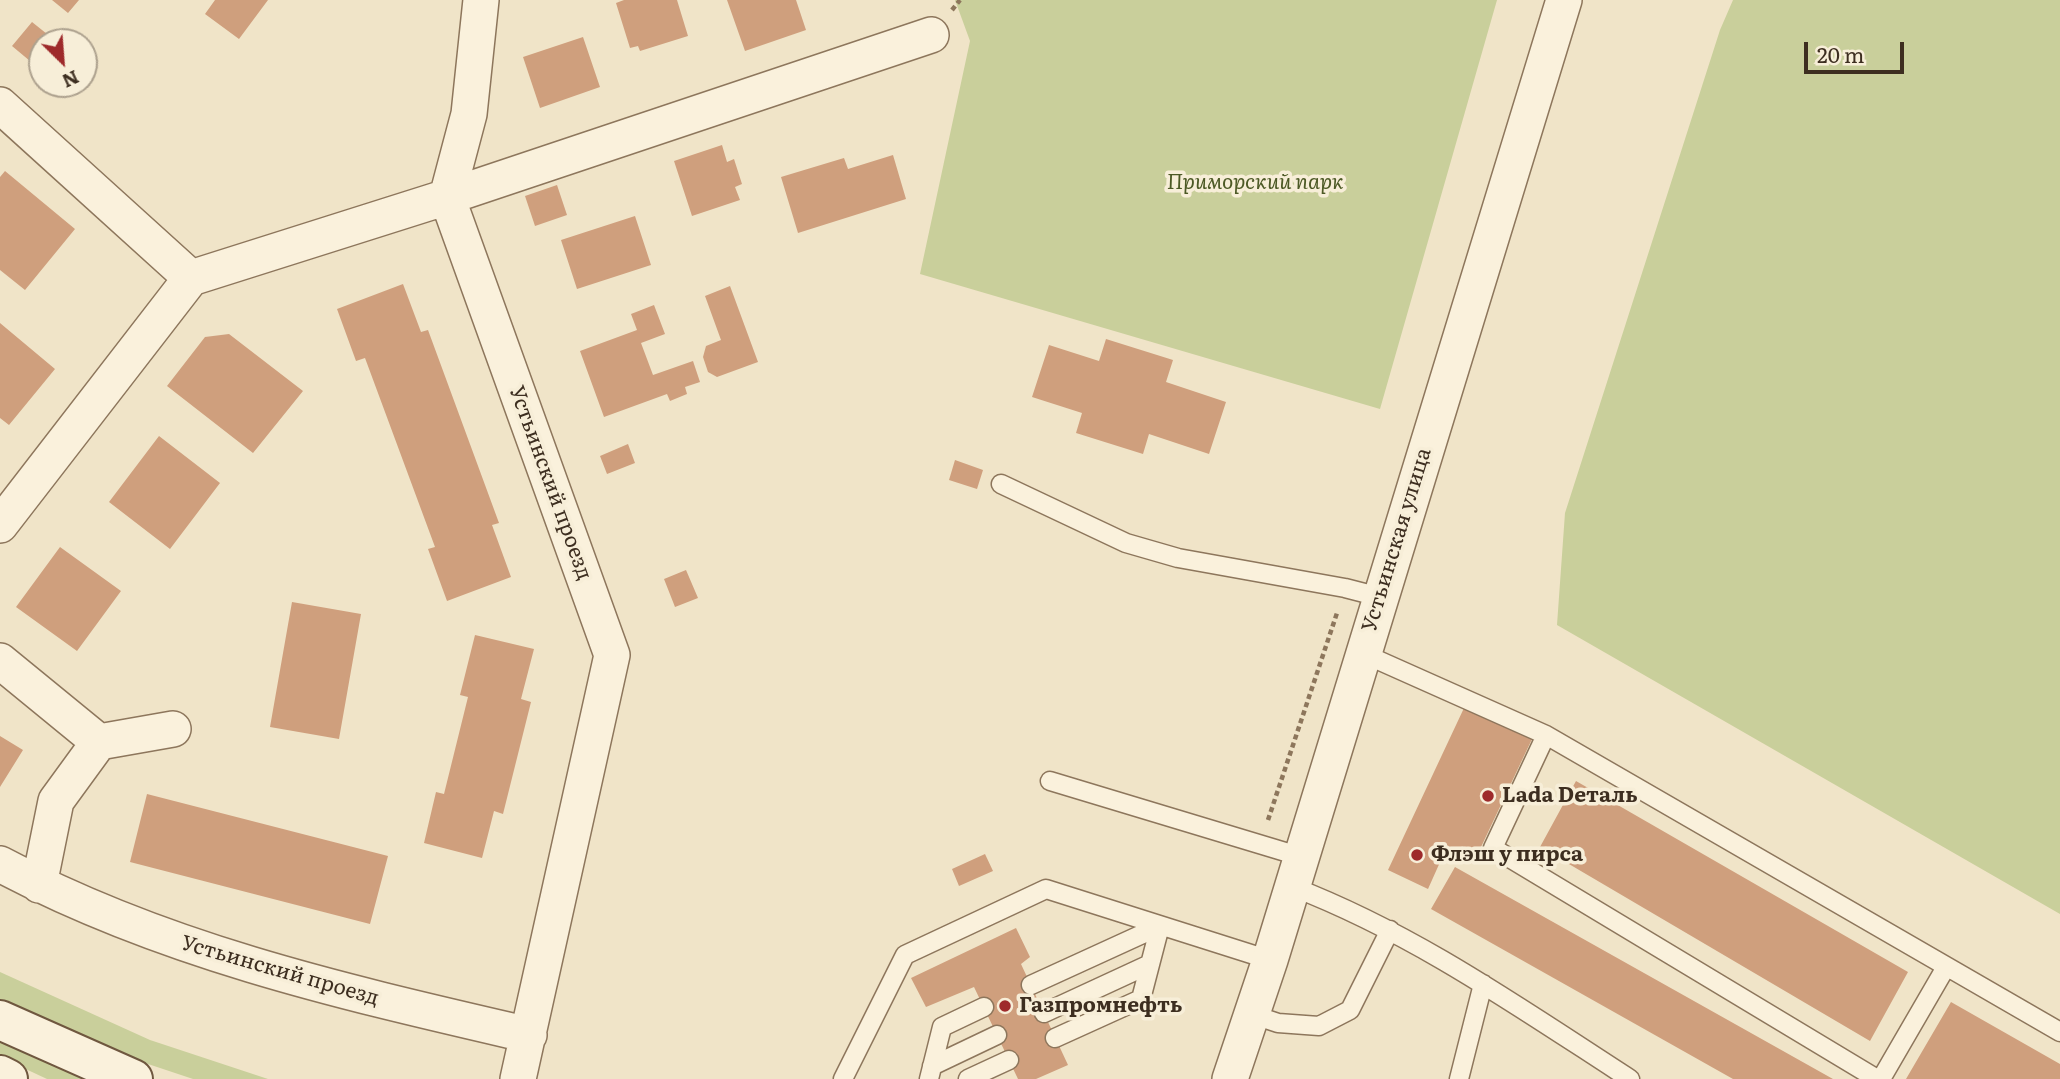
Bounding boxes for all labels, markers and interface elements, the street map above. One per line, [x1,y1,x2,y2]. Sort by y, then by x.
north arrow [28,28,98,98]
scale bar [1808,28,1908,72]
text: 20 m [1817,38,1864,69]
text: N [58,64,84,96]
park label: Приморский парк [1167,170,1343,196]
street label: Устьинский проезд [503,383,597,583]
street label: Устьинская улица [1357,445,1437,635]
place label: Lada Dеталь [1502,783,1638,809]
marker: Lada Dеталь [1480,788,1496,804]
place label: Флэш у пирса [1431,842,1583,868]
marker: Флэш у пирса [1409,847,1425,863]
street label: Устьинский проезд [178,931,382,1011]
place label: Газпромнефть [1019,993,1182,1019]
marker: Газпромнефть [997,998,1013,1014]

